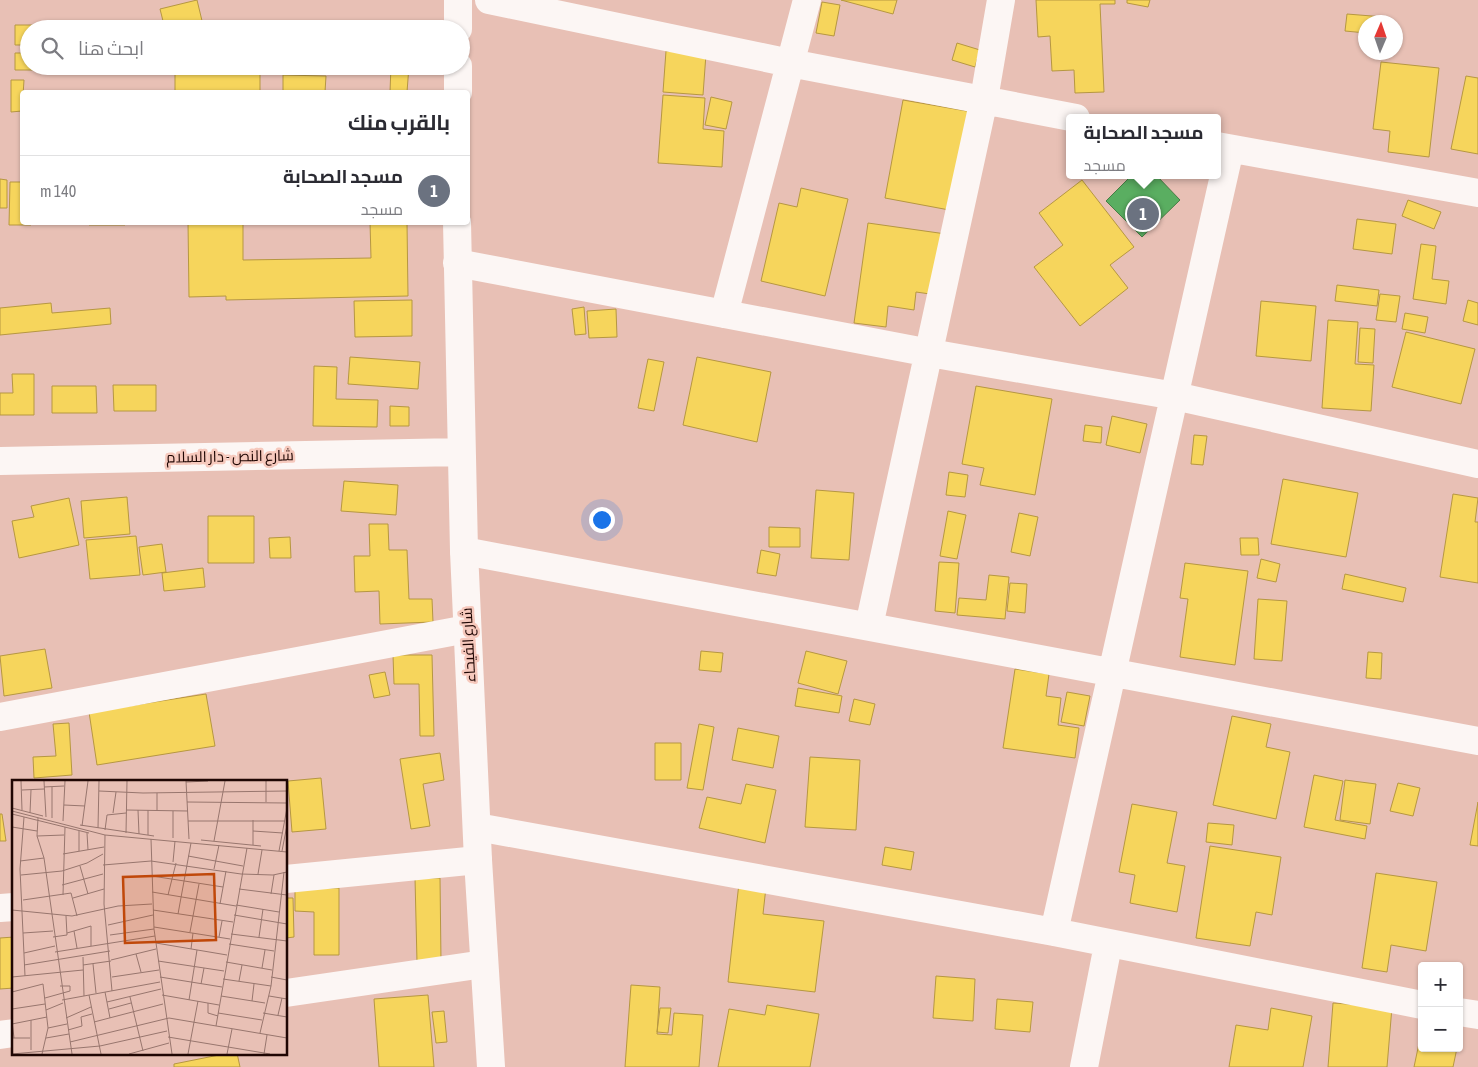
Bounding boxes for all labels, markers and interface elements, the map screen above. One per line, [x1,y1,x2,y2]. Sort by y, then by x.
north arrow [1358,15,1403,60]
search box [20,20,470,75]
icon: search [38,34,66,62]
text: ابحث هنا [78,37,144,59]
text: بالقرب منك [348,110,450,134]
popup [1066,114,1221,179]
text: مسجد الصحابة [1083,121,1204,143]
text: مسجد [1083,156,1126,174]
text: مسجد الصحابة [283,165,403,187]
text: 140 m [40,182,76,200]
text: 1 [430,182,438,200]
pin: 1 [1127,195,1159,233]
text: مسجد [361,200,403,218]
street label: شارع النص - دار السلام [166,446,294,469]
your location [589,507,615,533]
street label: شارع الفيحاء [458,607,481,683]
inset map [12,780,288,1054]
map controls [1418,962,1463,1052]
button: + [1418,962,1463,1007]
button: − [1418,1007,1463,1052]

